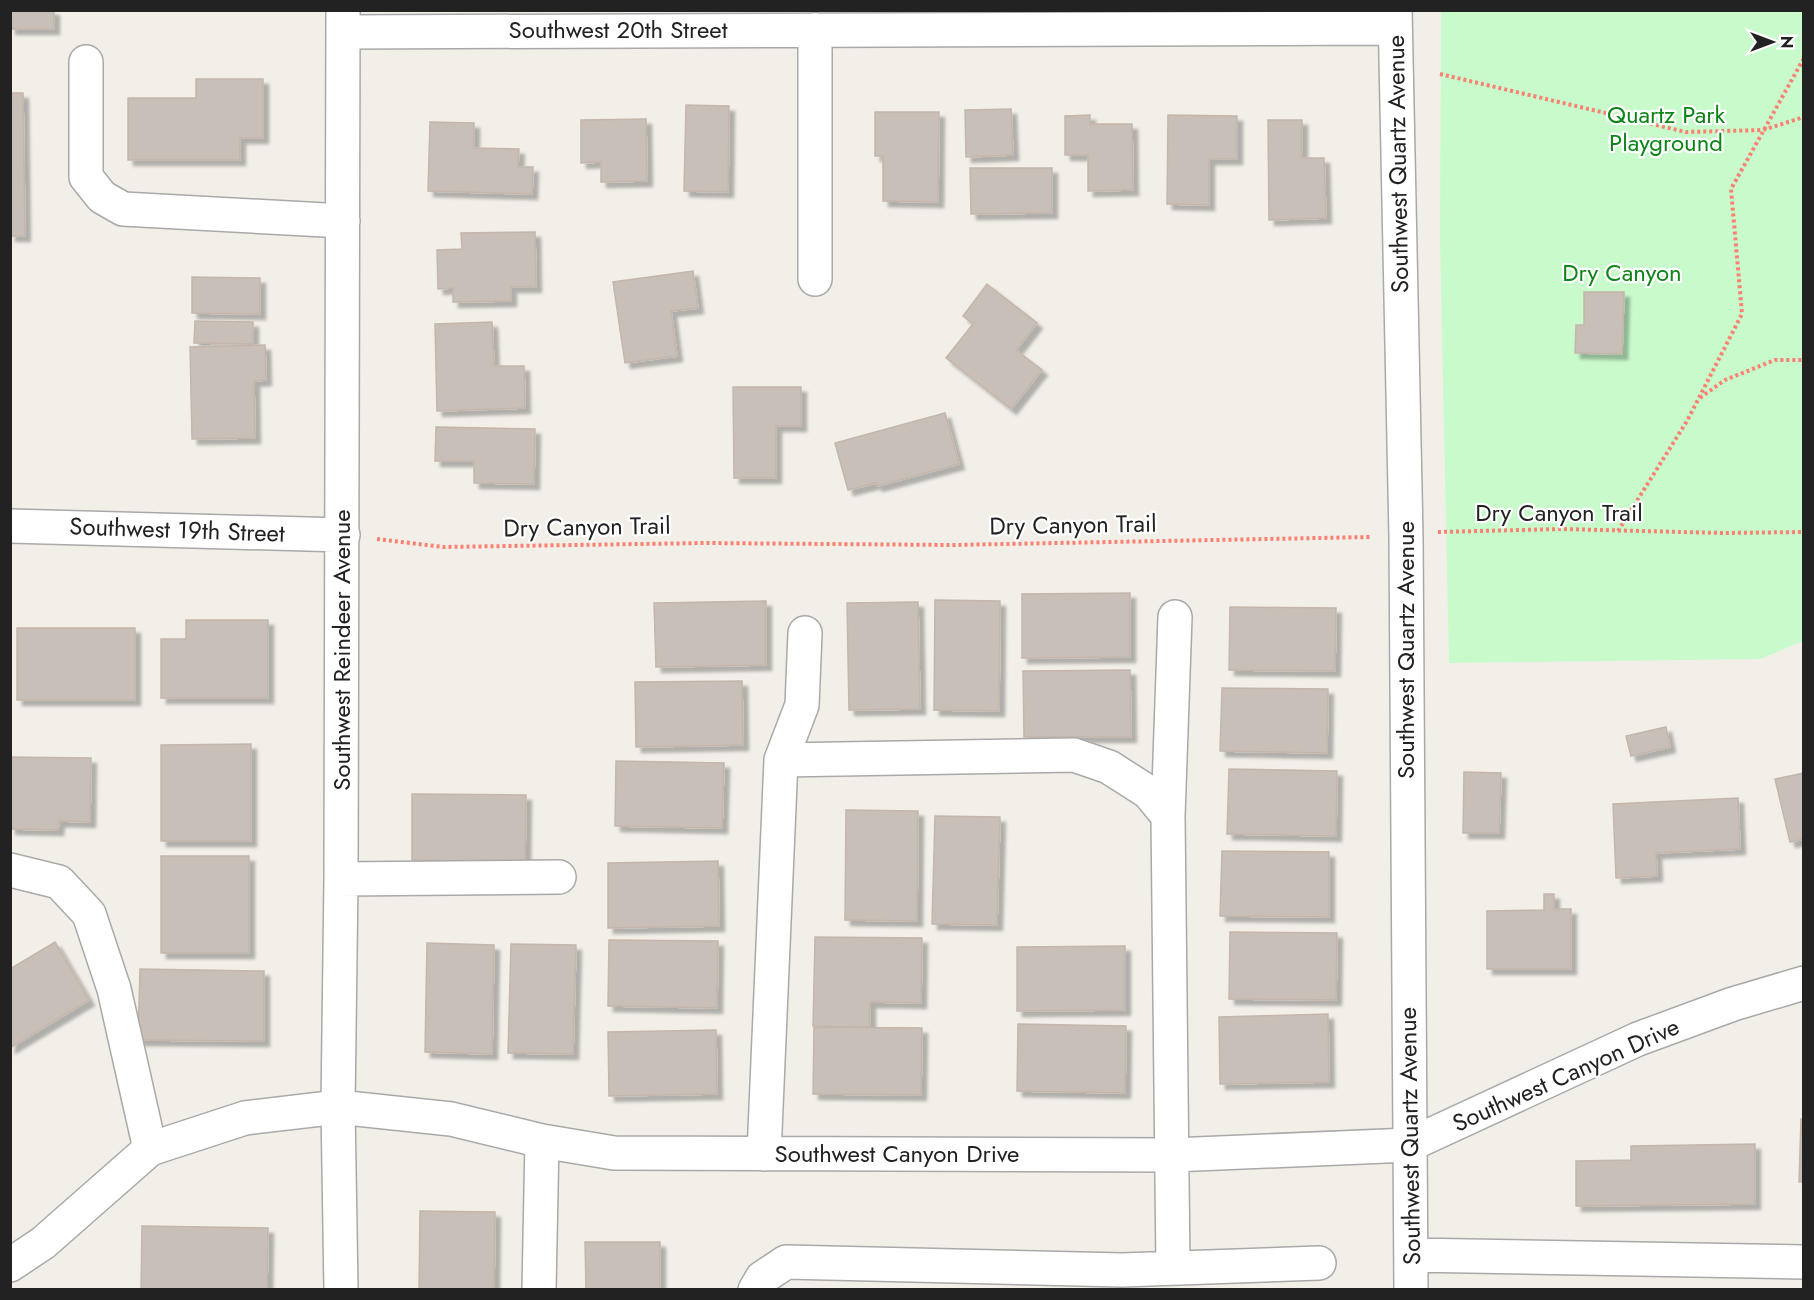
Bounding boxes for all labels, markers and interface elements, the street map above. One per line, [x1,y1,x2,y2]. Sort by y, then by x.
street label: Southwest 20th Street [509,12,728,47]
north arrow [1742,12,1802,72]
street label: Southwest Quartz Avenue [1378,35,1417,293]
text: N [1775,36,1798,48]
park label: Quartz Park Playground [1607,97,1725,160]
park label: Dry Canyon [1562,255,1682,290]
street label: Dry Canyon Trail [1475,495,1643,530]
street label: Dry Canyon Trail [989,506,1157,543]
street label: Southwest 19th Street [69,508,286,551]
street label: Dry Canyon Trail [503,508,671,545]
street label: Southwest Reindeer Avenue [324,509,359,791]
street label: Southwest Quartz Avenue [1388,521,1423,779]
street label: Southwest Quartz Avenue [1390,1007,1429,1265]
street label: Southwest Canyon Drive [1447,1009,1685,1140]
street label: Southwest Canyon Drive [775,1136,1019,1171]

